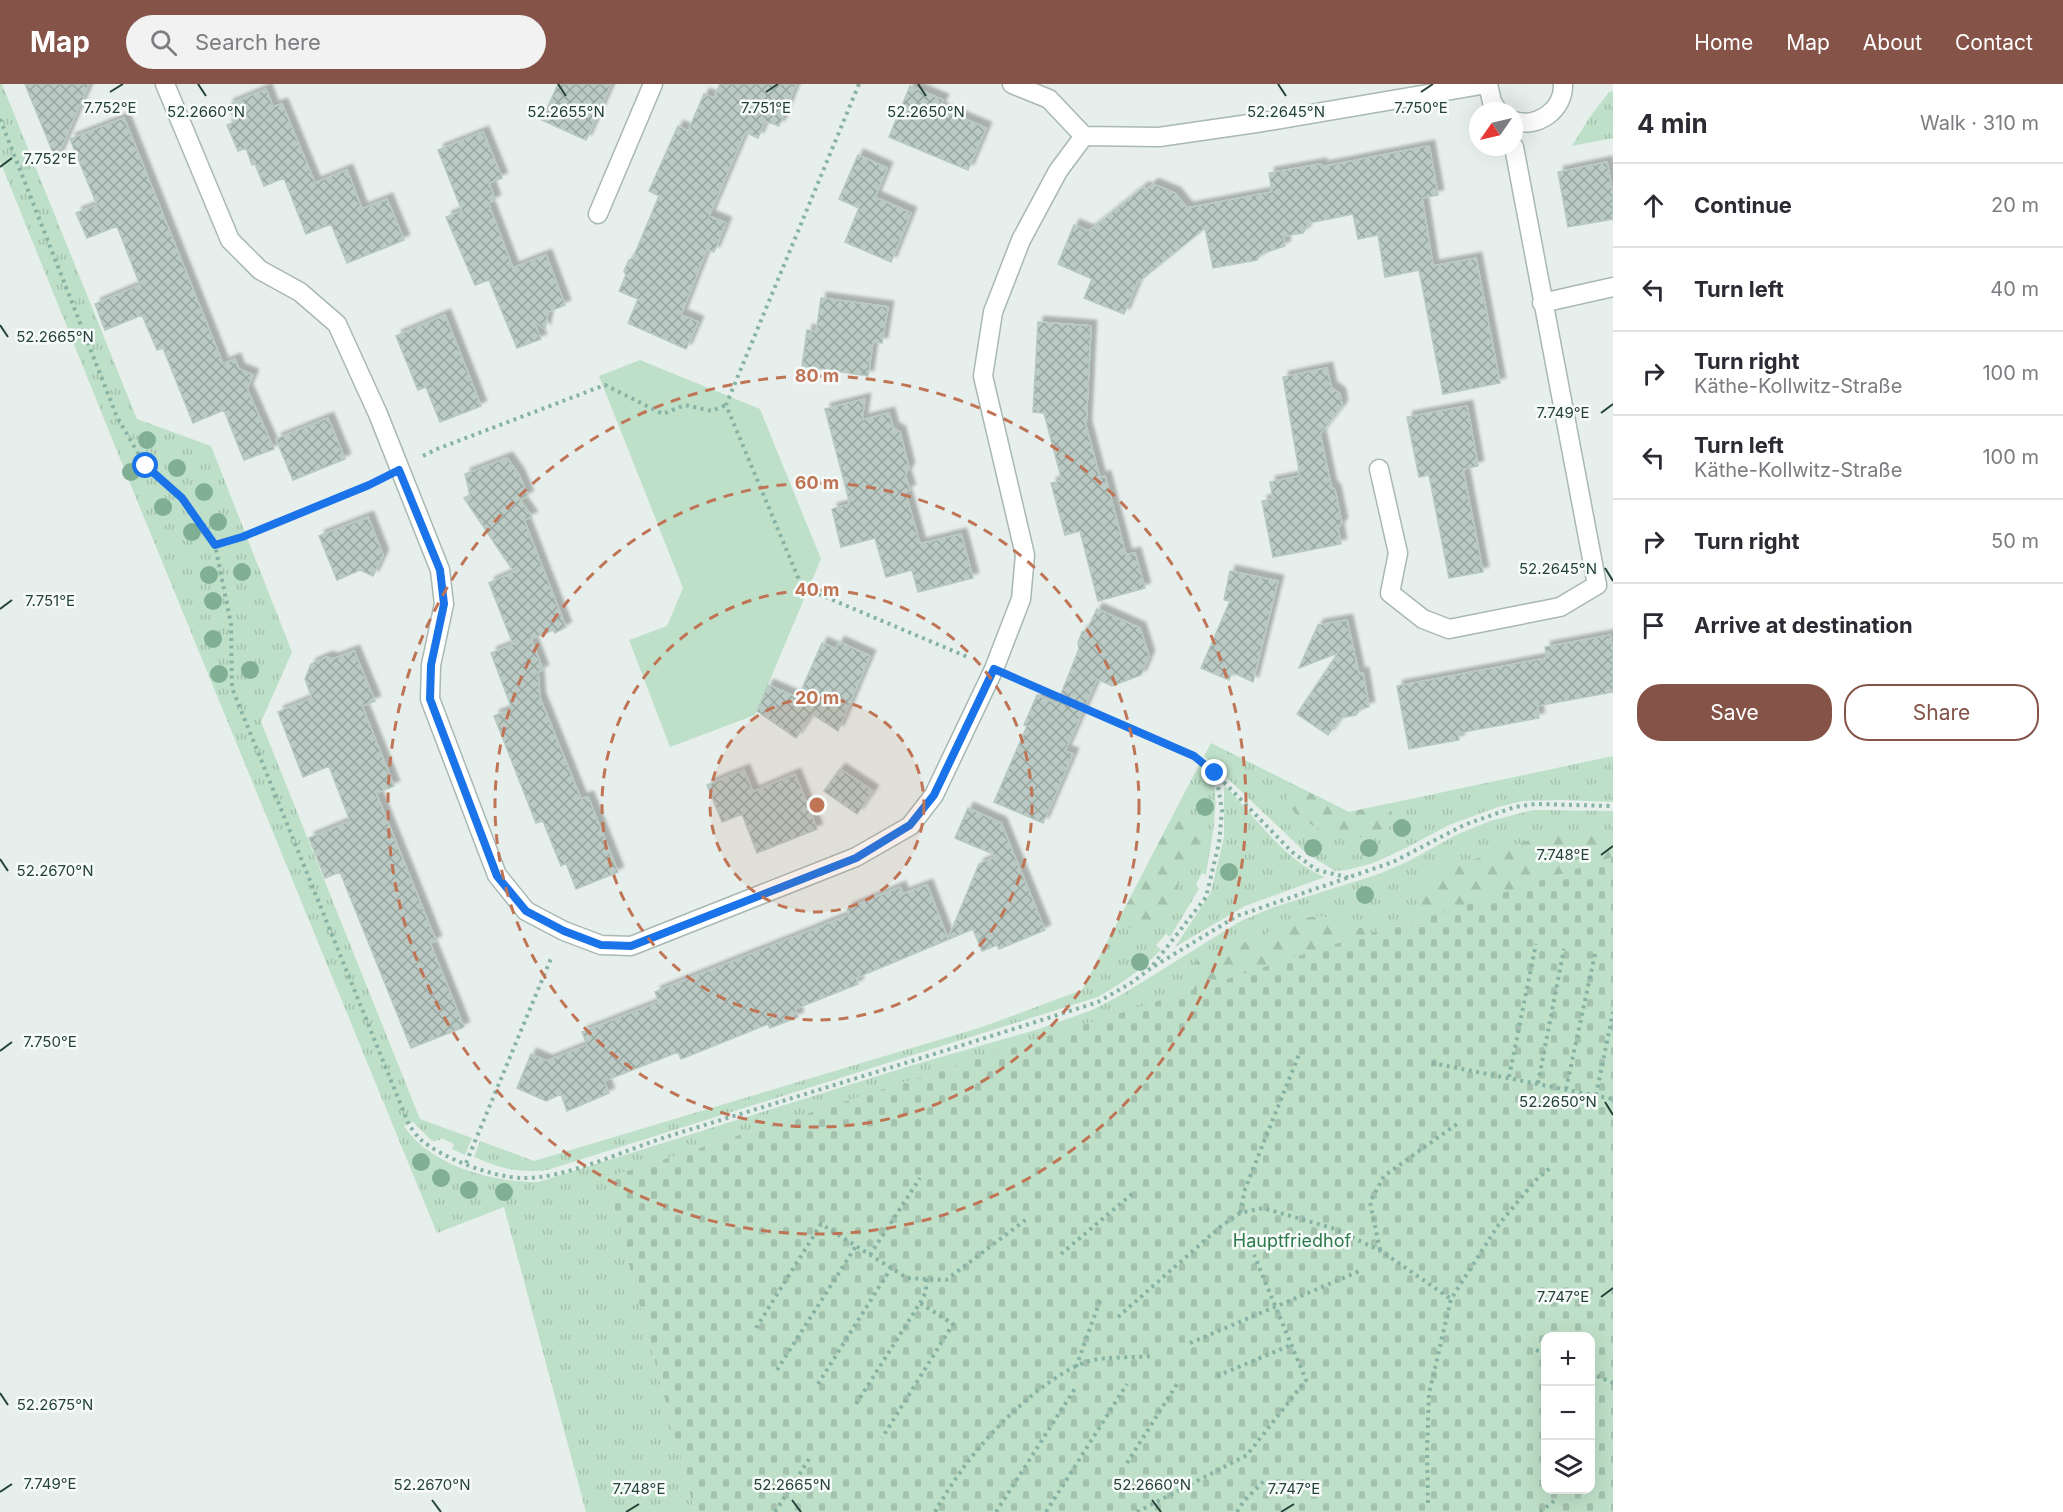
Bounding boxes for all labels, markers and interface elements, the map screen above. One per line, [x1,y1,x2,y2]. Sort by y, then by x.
search box [126,15,546,69]
text: Map [30,25,90,59]
icon: search [147,26,180,59]
text: Search here [195,29,321,55]
text: Home [1694,30,1753,55]
text: Map [1786,30,1830,55]
text: About [1863,30,1922,55]
text: Contact [1955,30,2033,55]
text: 7.752°E [83,98,137,117]
text: 7.751°E [741,98,791,117]
text: 7.750°E [1394,98,1448,117]
text: 52.2660°N [167,102,245,121]
text: 52.2655°N [527,102,605,121]
text: 52.2650°N [887,102,965,121]
text: 52.2645°N [1247,102,1325,121]
north arrow [1469,102,1523,156]
text: 4 min [1637,108,1708,139]
text: Walk · 310 m [1920,111,2039,135]
text: 7.752°E [23,149,77,168]
icon: ahead [1637,189,1670,222]
text: Continue [1694,192,1792,218]
text: 20 m [1991,193,2039,217]
icon: left [1637,273,1670,306]
text: Turn left [1694,276,1784,302]
text: 40 m [1990,277,2039,301]
text: 52.2665°N [16,327,94,346]
text: Turn right [1694,348,1800,374]
icon: right [1637,357,1670,390]
text: 100 m [1982,361,2039,385]
text: 80 m [795,365,839,386]
text: Käthe-Kollwitz-Straße [1694,374,1902,398]
text: 7.749°E [1536,403,1590,422]
text: Turn left [1694,432,1784,458]
icon: left [1637,441,1670,474]
text: 100 m [1982,445,2039,469]
route start [132,452,158,478]
text: Käthe-Kollwitz-Straße [1694,458,1902,482]
text: 60 m [795,472,839,493]
icon: right [1637,525,1670,558]
text: Turn right [1694,528,1800,554]
text: 50 m [1991,529,2039,553]
text: 52.2645°N [1519,559,1597,578]
text: 40 m [795,579,840,600]
text: 7.751°E [25,591,75,610]
icon: arrive [1637,609,1670,642]
text: Arrive at destination [1694,612,1913,638]
button: Save [1637,684,1832,741]
button: Share [1844,684,2039,741]
text: 20 m [795,687,839,708]
route end [1201,759,1227,785]
centre of rings [807,795,827,815]
text: 7.748°E [1537,845,1589,864]
text: 52.2670°N [17,861,93,880]
text: 7.750°E [23,1032,77,1051]
text: 52.2650°N [1519,1092,1597,1111]
park label: Hauptfriedhof [1233,1230,1351,1251]
text: 7.747°E [1537,1287,1589,1306]
map controls [1541,1332,1595,1494]
button: + [1541,1332,1595,1386]
button: − [1541,1386,1595,1440]
text: 52.2675°N [17,1395,93,1414]
button: layers [1541,1440,1595,1494]
text: 7.749°E [23,1474,77,1493]
text: 52.2670°N [394,1475,470,1494]
text: 52.2665°N [753,1475,831,1494]
text: 52.2660°N [1113,1475,1191,1494]
text: 7.748°E [613,1479,665,1498]
text: 7.747°E [1268,1479,1320,1498]

